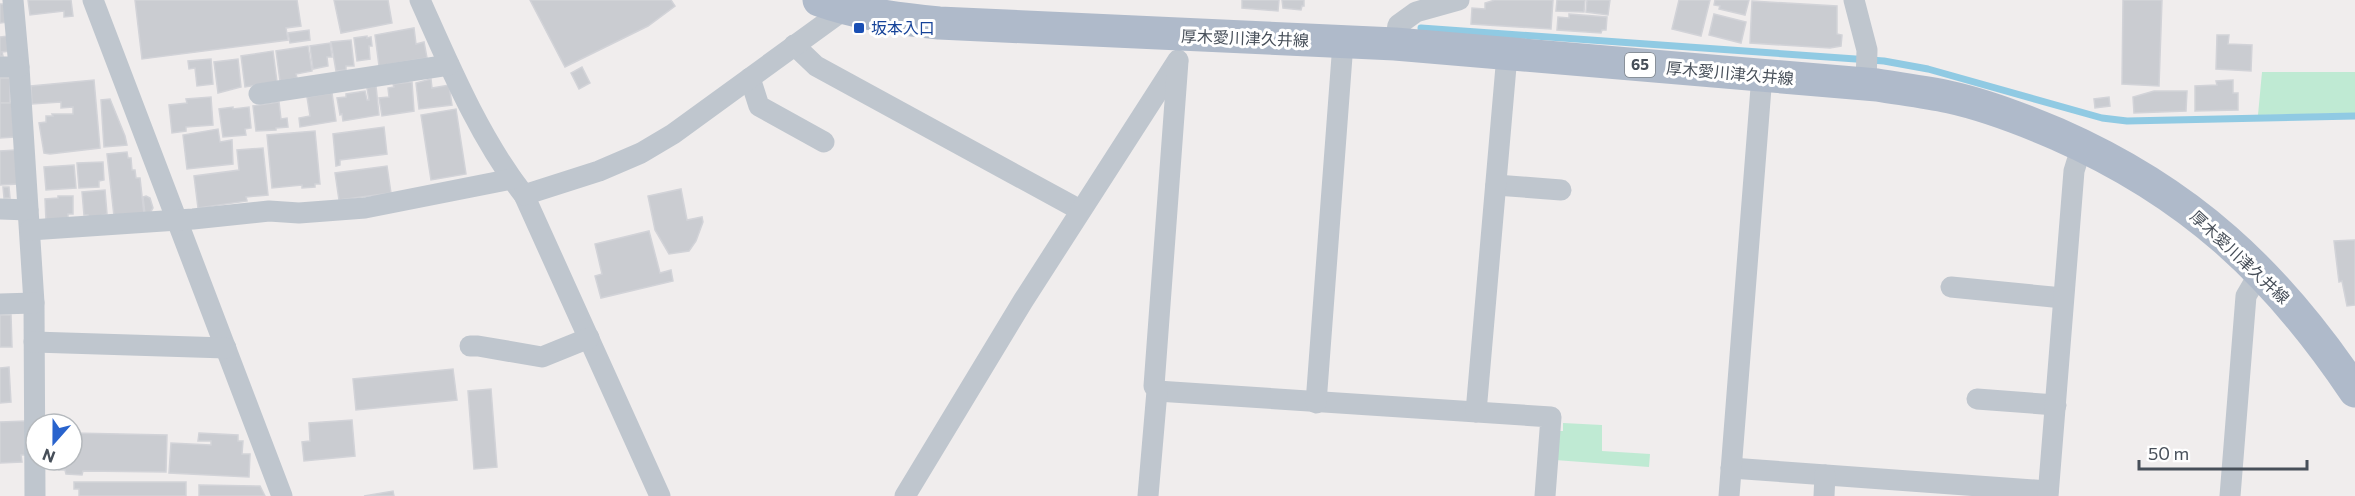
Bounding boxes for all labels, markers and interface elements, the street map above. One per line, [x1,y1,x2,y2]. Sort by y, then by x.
place label: 坂本入口 [871,18,935,37]
marker: 坂本入口 [852,21,866,35]
street label: 厚木愛川津久井線 [1181,26,1309,49]
road number: 65 [1625,53,1655,77]
street label: 厚木愛川津久井線 [1665,57,1795,88]
street label: 厚木愛川津久井線 [2187,206,2294,307]
north arrow [24,412,84,472]
scale bar [2139,433,2307,471]
text: 50 m [2148,442,2189,464]
text: N [39,445,57,467]

